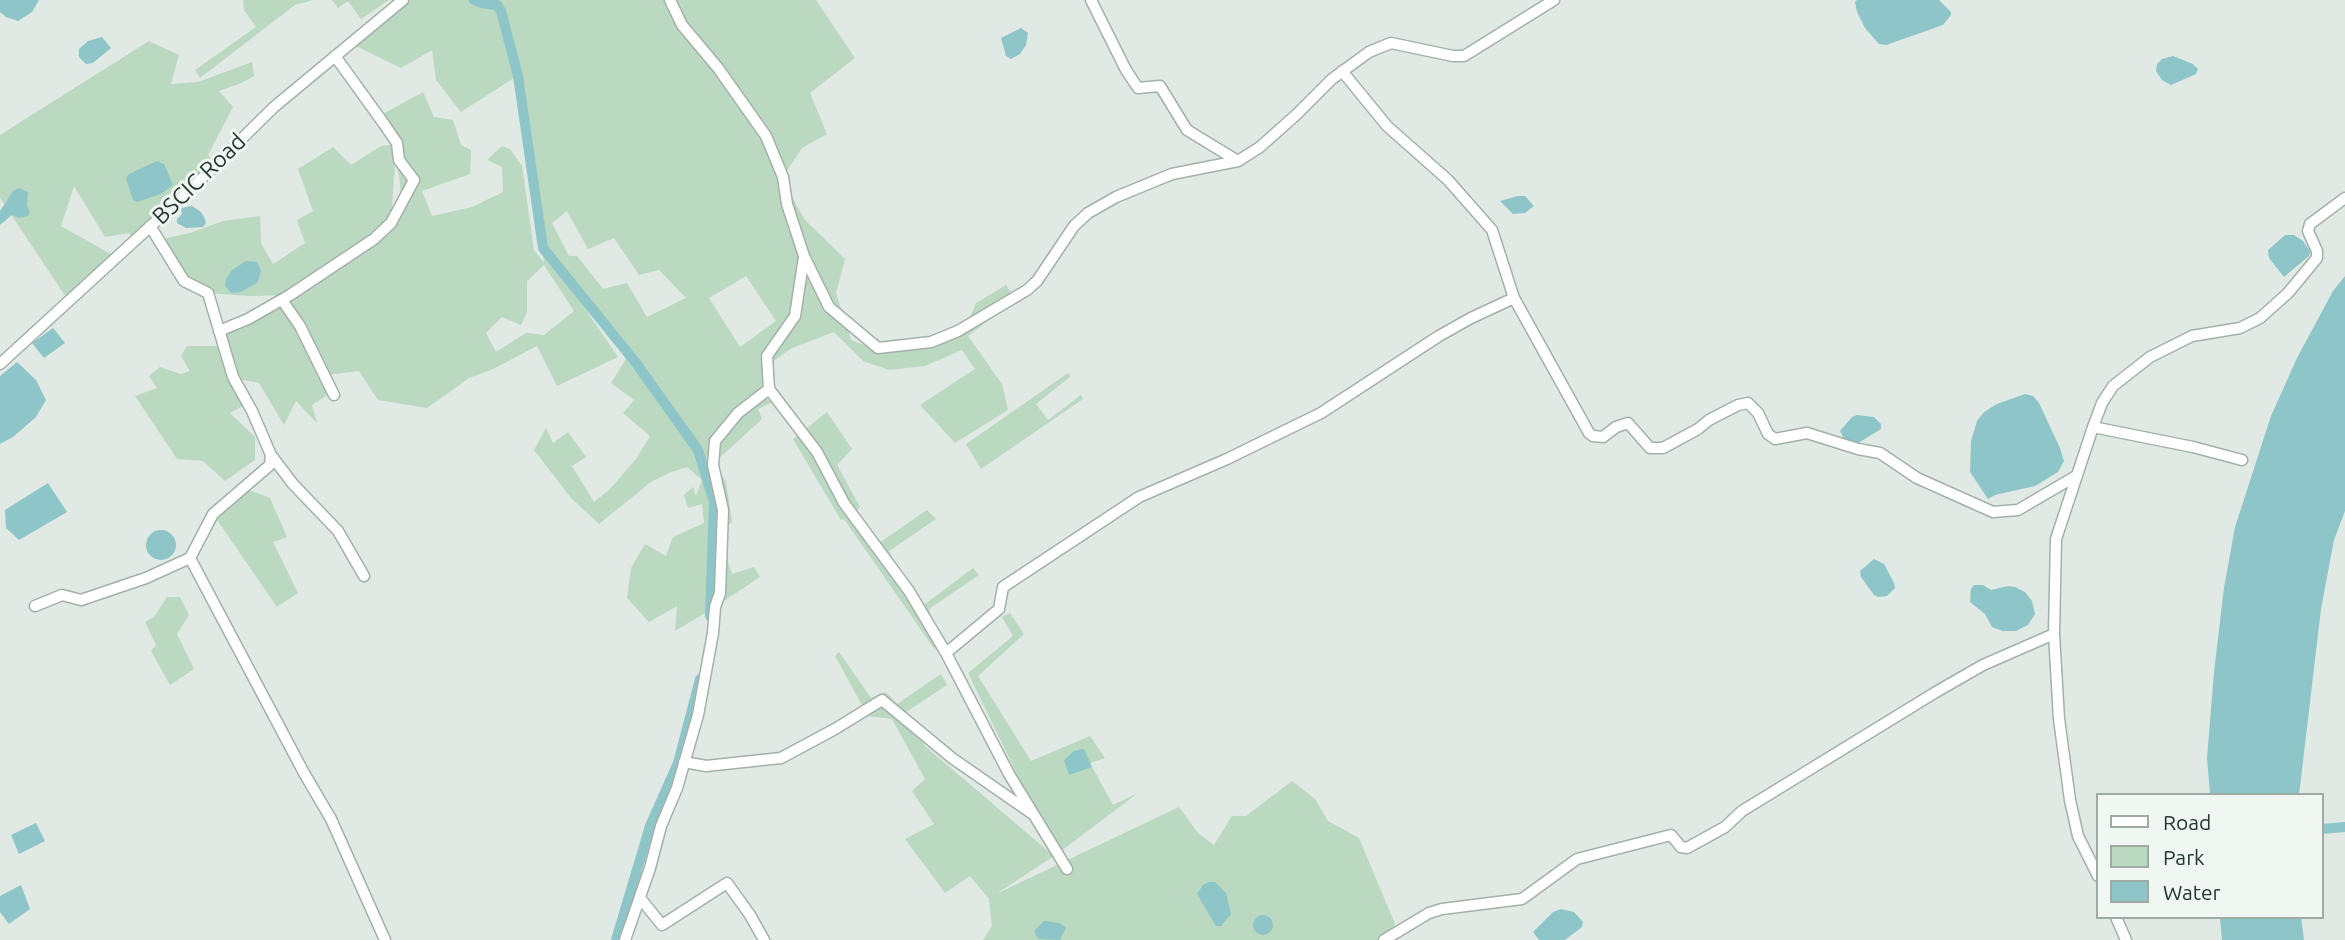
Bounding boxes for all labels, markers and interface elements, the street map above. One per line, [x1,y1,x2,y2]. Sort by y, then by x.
street label: BSCIC Road [147,128,251,230]
legend [2096,793,2324,919]
text: Road [2163,810,2211,834]
text: Park [2163,845,2205,869]
text: Water [2163,880,2221,904]

